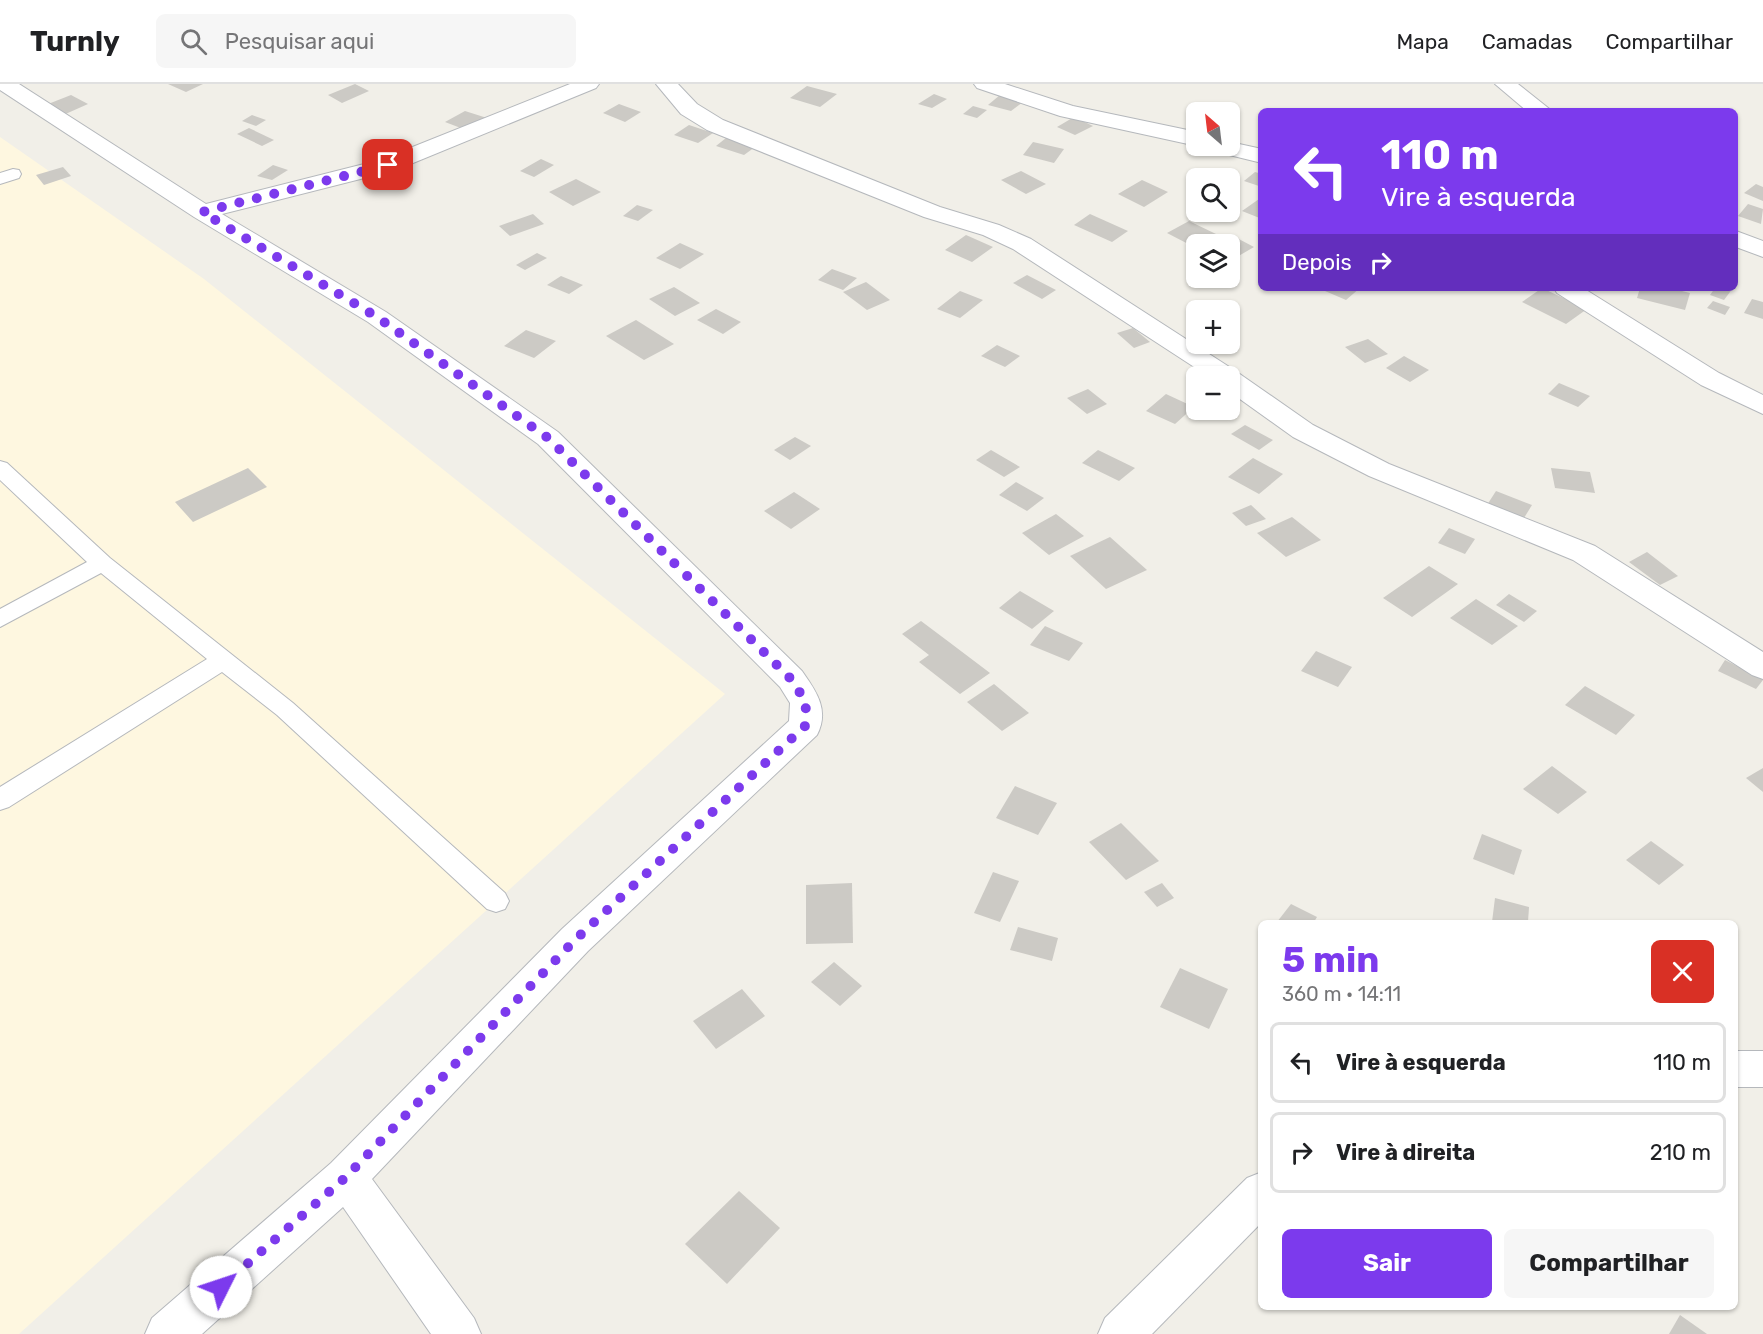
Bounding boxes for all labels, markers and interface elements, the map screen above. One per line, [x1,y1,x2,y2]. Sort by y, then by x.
search box [156,14,576,68]
text: Turnly [30,25,120,58]
icon: search [177,25,210,58]
text: Pesquisar aqui [225,28,374,55]
text: Mapa [1396,29,1449,54]
text: Camadas [1482,29,1572,54]
text: Compartilhar [1605,29,1733,54]
north arrow [1186,102,1240,156]
map controls [1186,102,1240,420]
text: 110 m [1381,130,1499,180]
icon: left [1282,132,1360,210]
pin [362,139,413,190]
icon: arrive [371,148,404,181]
button: search [1186,168,1240,222]
text: Vire à esquerda [1381,181,1576,213]
button: layers [1186,234,1240,288]
icon: right [1364,246,1397,279]
text: Depois [1282,249,1352,276]
button: + [1186,300,1240,354]
button: − [1186,366,1240,420]
text: 5 min [1282,938,1379,981]
button: close [1651,940,1714,1003]
text: 360 m · 14:11 [1282,982,1401,1006]
icon: left [1285,1046,1318,1079]
text: Vire à esquerda [1336,1049,1506,1076]
text: 110 m [1653,1049,1711,1076]
icon: right [1285,1136,1318,1169]
text: Vire à direita [1336,1139,1475,1166]
text: 210 m [1650,1139,1711,1166]
button: Sair [1282,1229,1492,1298]
button: Compartilhar [1504,1229,1714,1298]
position arrow [189,1255,253,1319]

